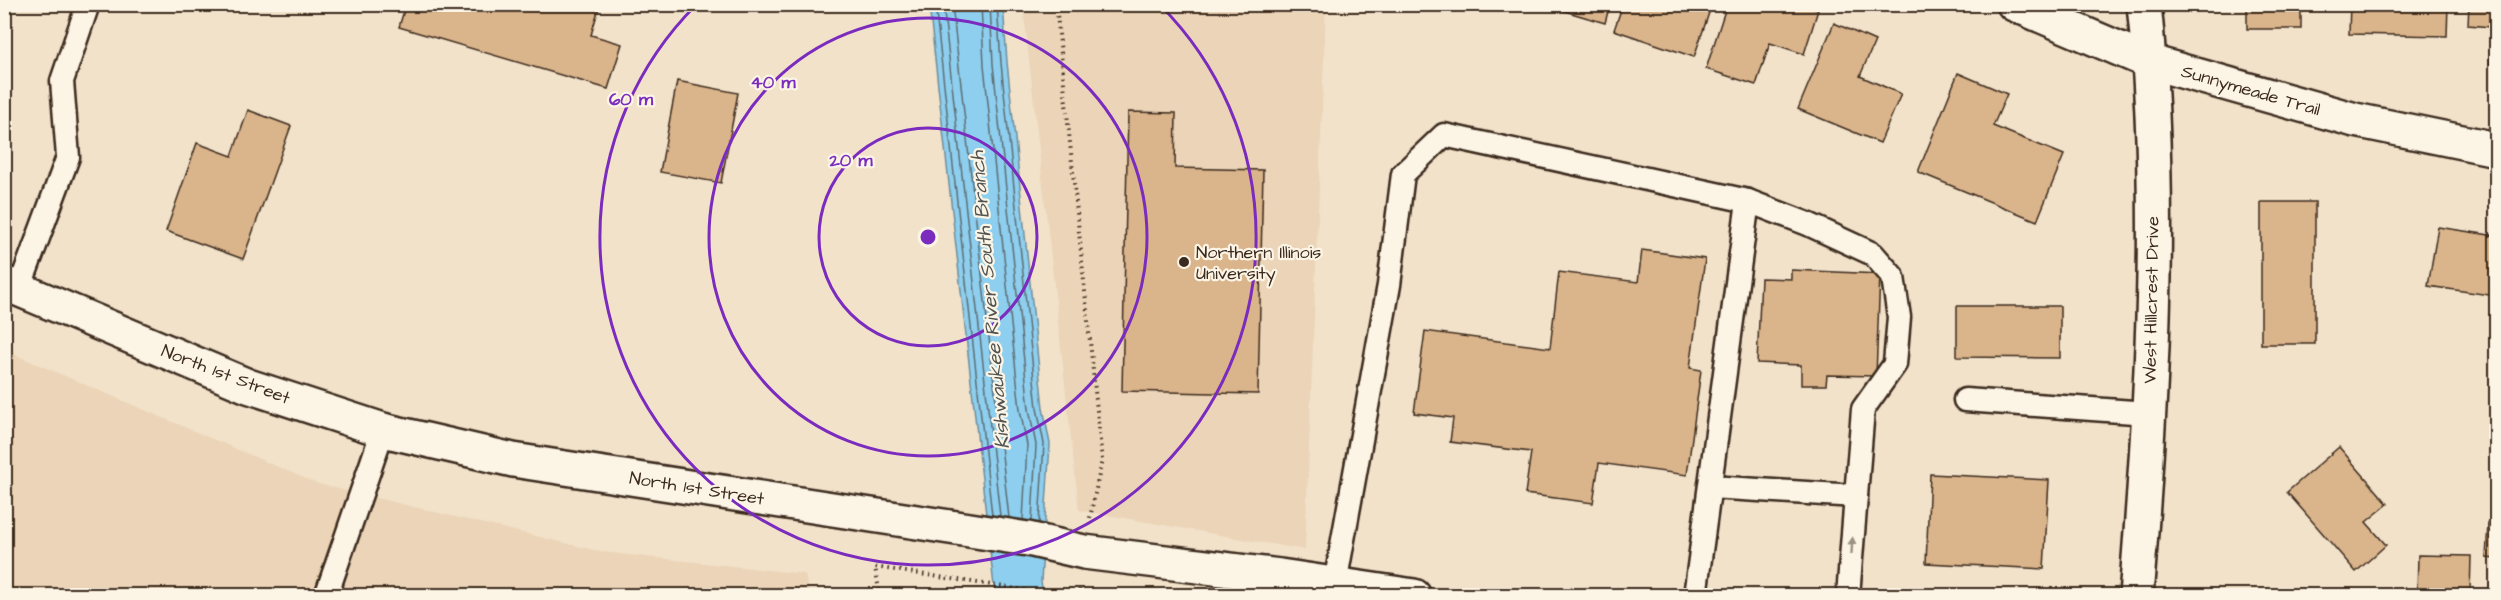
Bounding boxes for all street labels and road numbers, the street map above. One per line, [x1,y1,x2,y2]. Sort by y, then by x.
street label: Sunnymeade Trail [2178,59,2323,123]
street label: West Hillcrest Drive [2138,216,2165,384]
street label: North 1st Street [158,338,294,411]
street label: North 1st Street [628,466,767,512]

